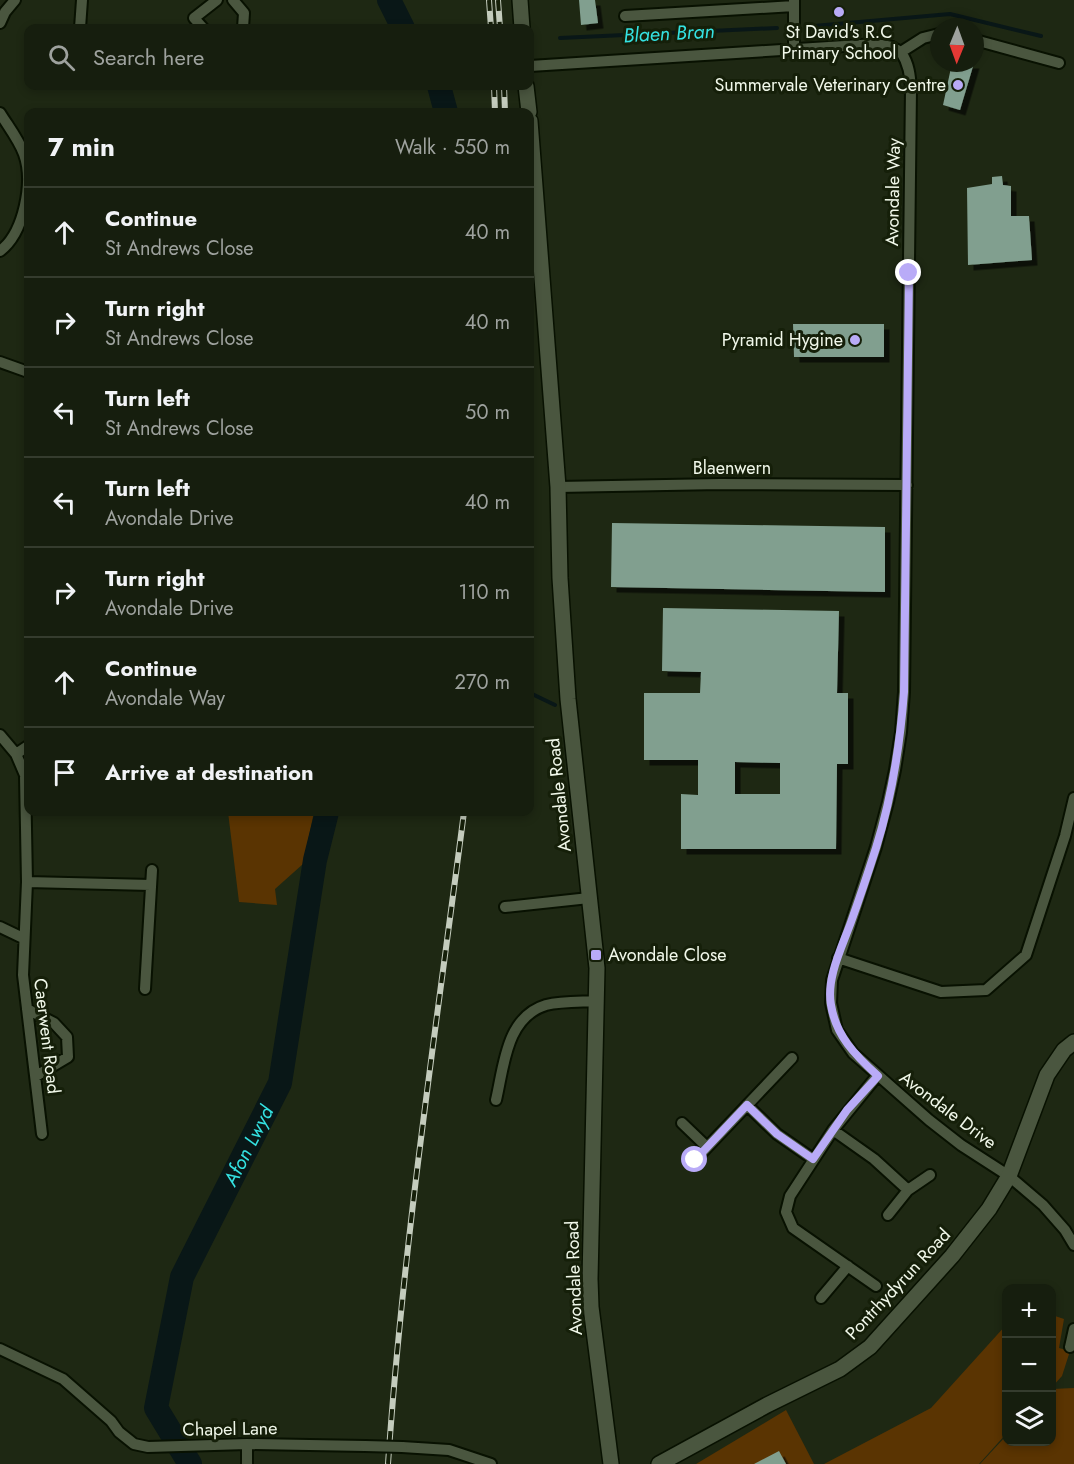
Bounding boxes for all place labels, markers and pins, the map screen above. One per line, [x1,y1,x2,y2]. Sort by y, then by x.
marker: St David's R.C Primary School [832,5,846,19]
place label: St David's R.C Primary School [782,19,896,66]
place label: Summervale Veterinary Centre [714,72,946,98]
marker: Summervale Veterinary Centre [951,78,965,92]
place label: Pyramid Hygine [722,327,843,353]
marker: Pyramid Hygine [848,333,862,347]
place label: Avondale Close [608,942,726,968]
marker: Avondale Close [589,948,603,962]

